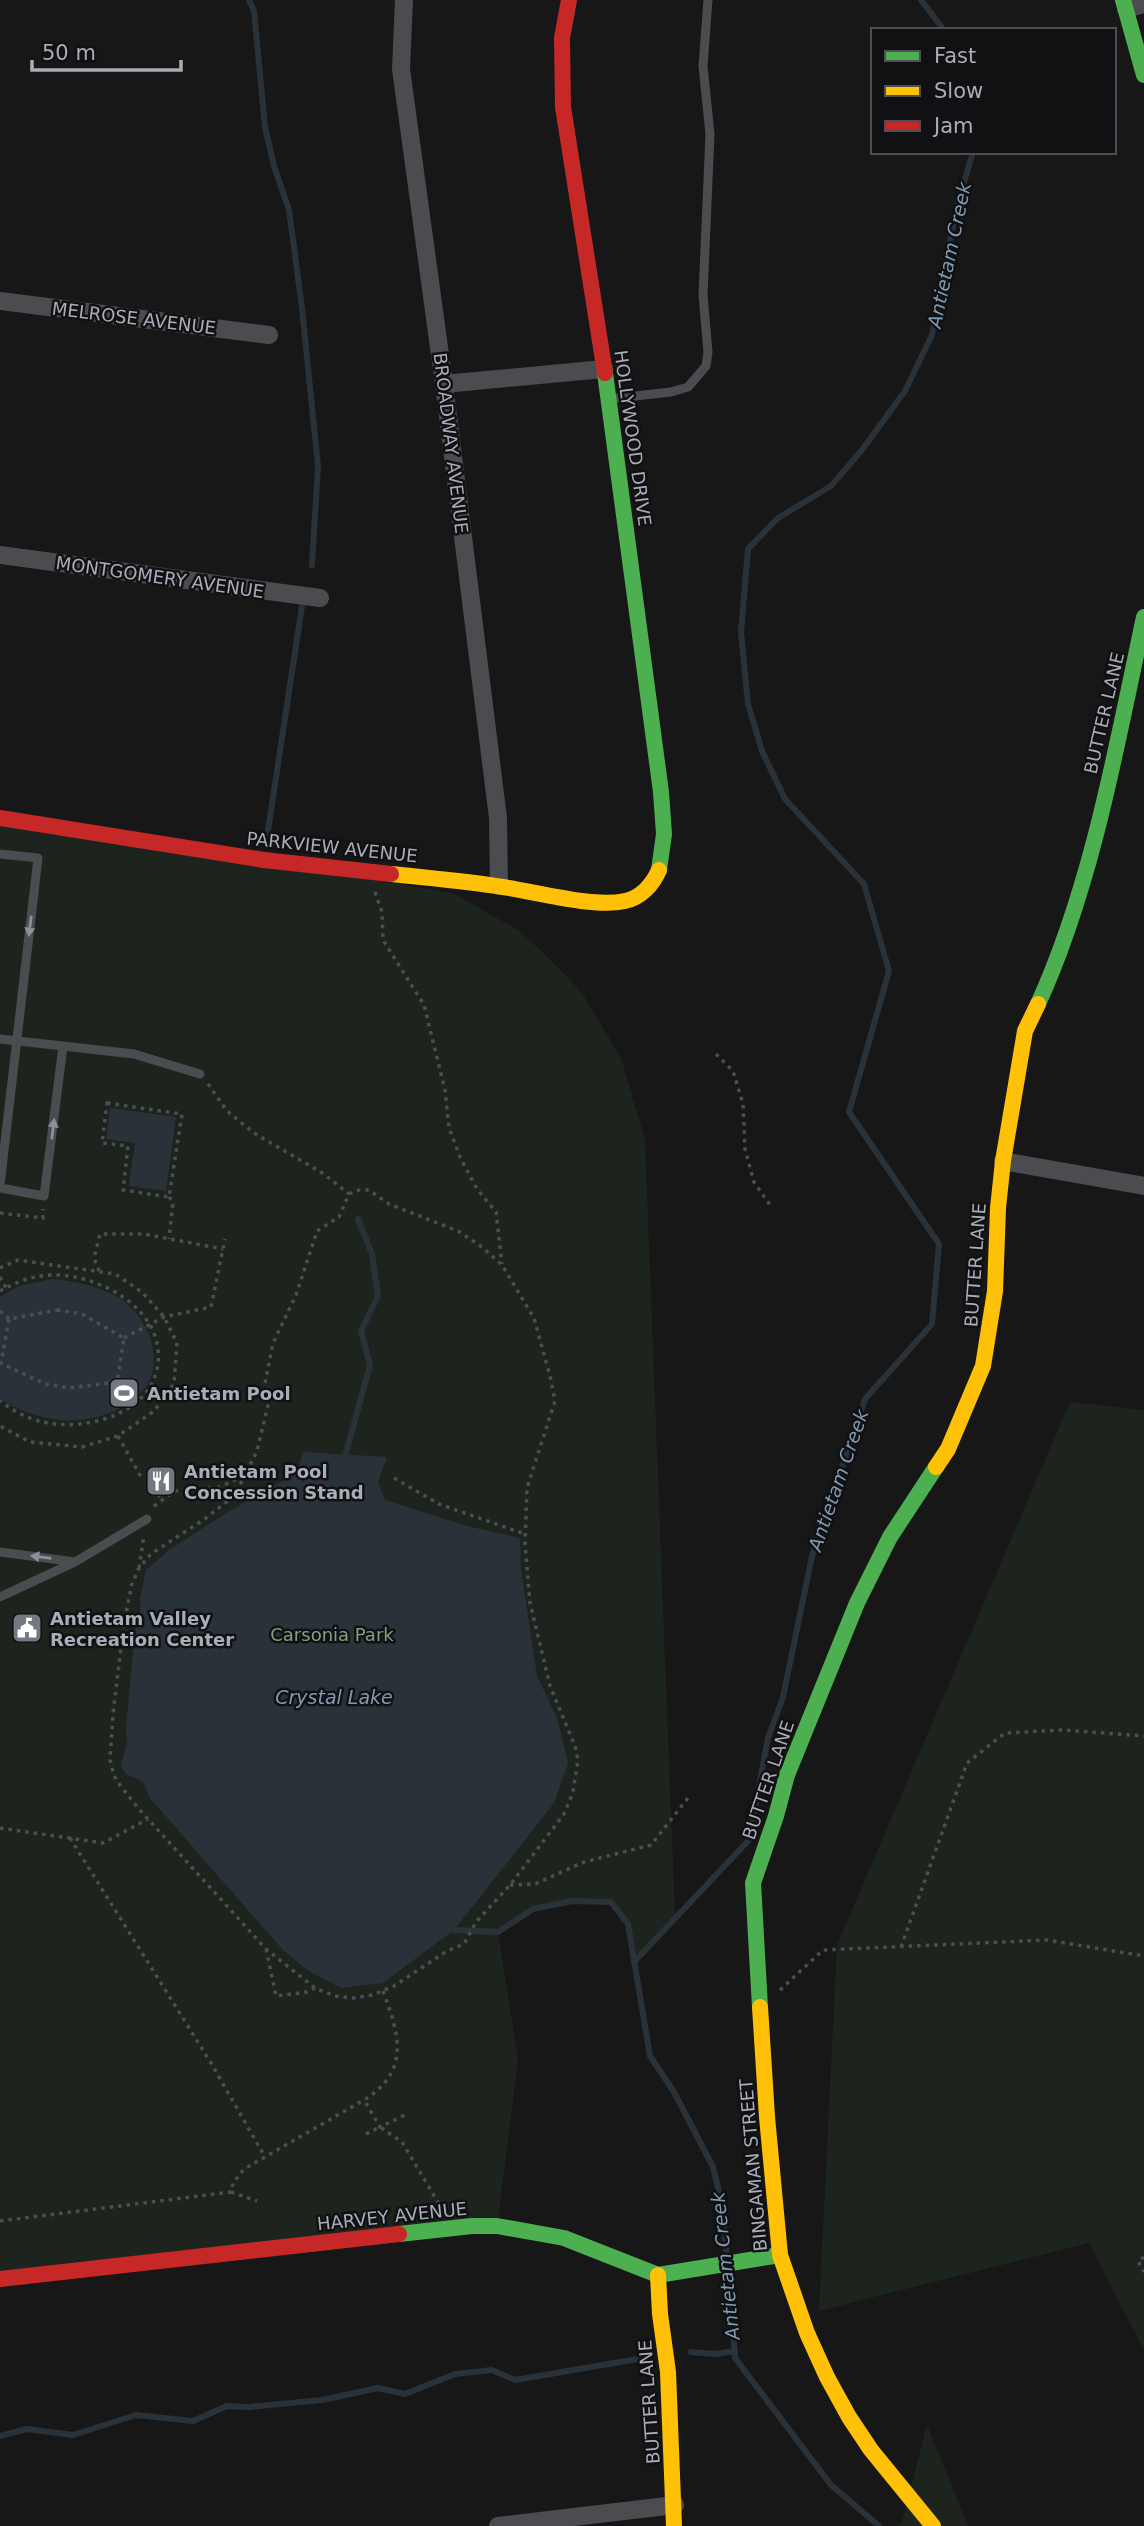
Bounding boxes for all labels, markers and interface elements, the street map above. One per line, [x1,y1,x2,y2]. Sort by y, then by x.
scale bar [32,28,180,72]
legend [871,28,1116,154]
text: 50 m [42,41,96,65]
text: Fast [934,44,976,68]
text: Slow [934,79,983,103]
text: Jam [932,114,974,138]
water label: Antietam Creek [922,179,975,332]
street label: MELROSE AVENUE [51,298,217,338]
street label: HOLLYWOOD DRIVE [610,349,656,527]
street label: BROADWAY AVENUE [429,351,473,535]
street label: MONTGOMERY AVENUE [54,552,266,602]
street label: BUTTER LANE [1080,650,1128,776]
street label: PARKVIEW AVENUE [246,828,418,866]
one-way arrow [24,915,35,937]
one-way arrow [47,1117,58,1139]
street label: BUTTER LANE [960,1202,990,1328]
sports icon: Antietam Pool [107,1376,141,1410]
place label: Antietam Pool [147,1383,291,1404]
water label: Antietam Creek [803,1405,873,1556]
place label: Antietam Pool Concession Stand [184,1461,364,1503]
restaurant icon: Antietam Pool Concession Stand [144,1464,178,1498]
one-way arrow [30,1552,52,1563]
place label: Antietam Valley Recreation Center [50,1608,234,1650]
public building icon: Antietam Valley Recreation Center [10,1611,44,1645]
park label: Carsonia Park [270,1624,394,1645]
water label: Crystal Lake [275,1686,393,1708]
street label: BUTTER LANE [738,1718,798,1842]
street label: BINGAMAN STREET [735,2077,771,2252]
water label: Antietam Creek [706,2190,744,2343]
street label: HARVEY AVENUE [316,2198,468,2234]
street label: BUTTER LANE [634,2339,664,2465]

